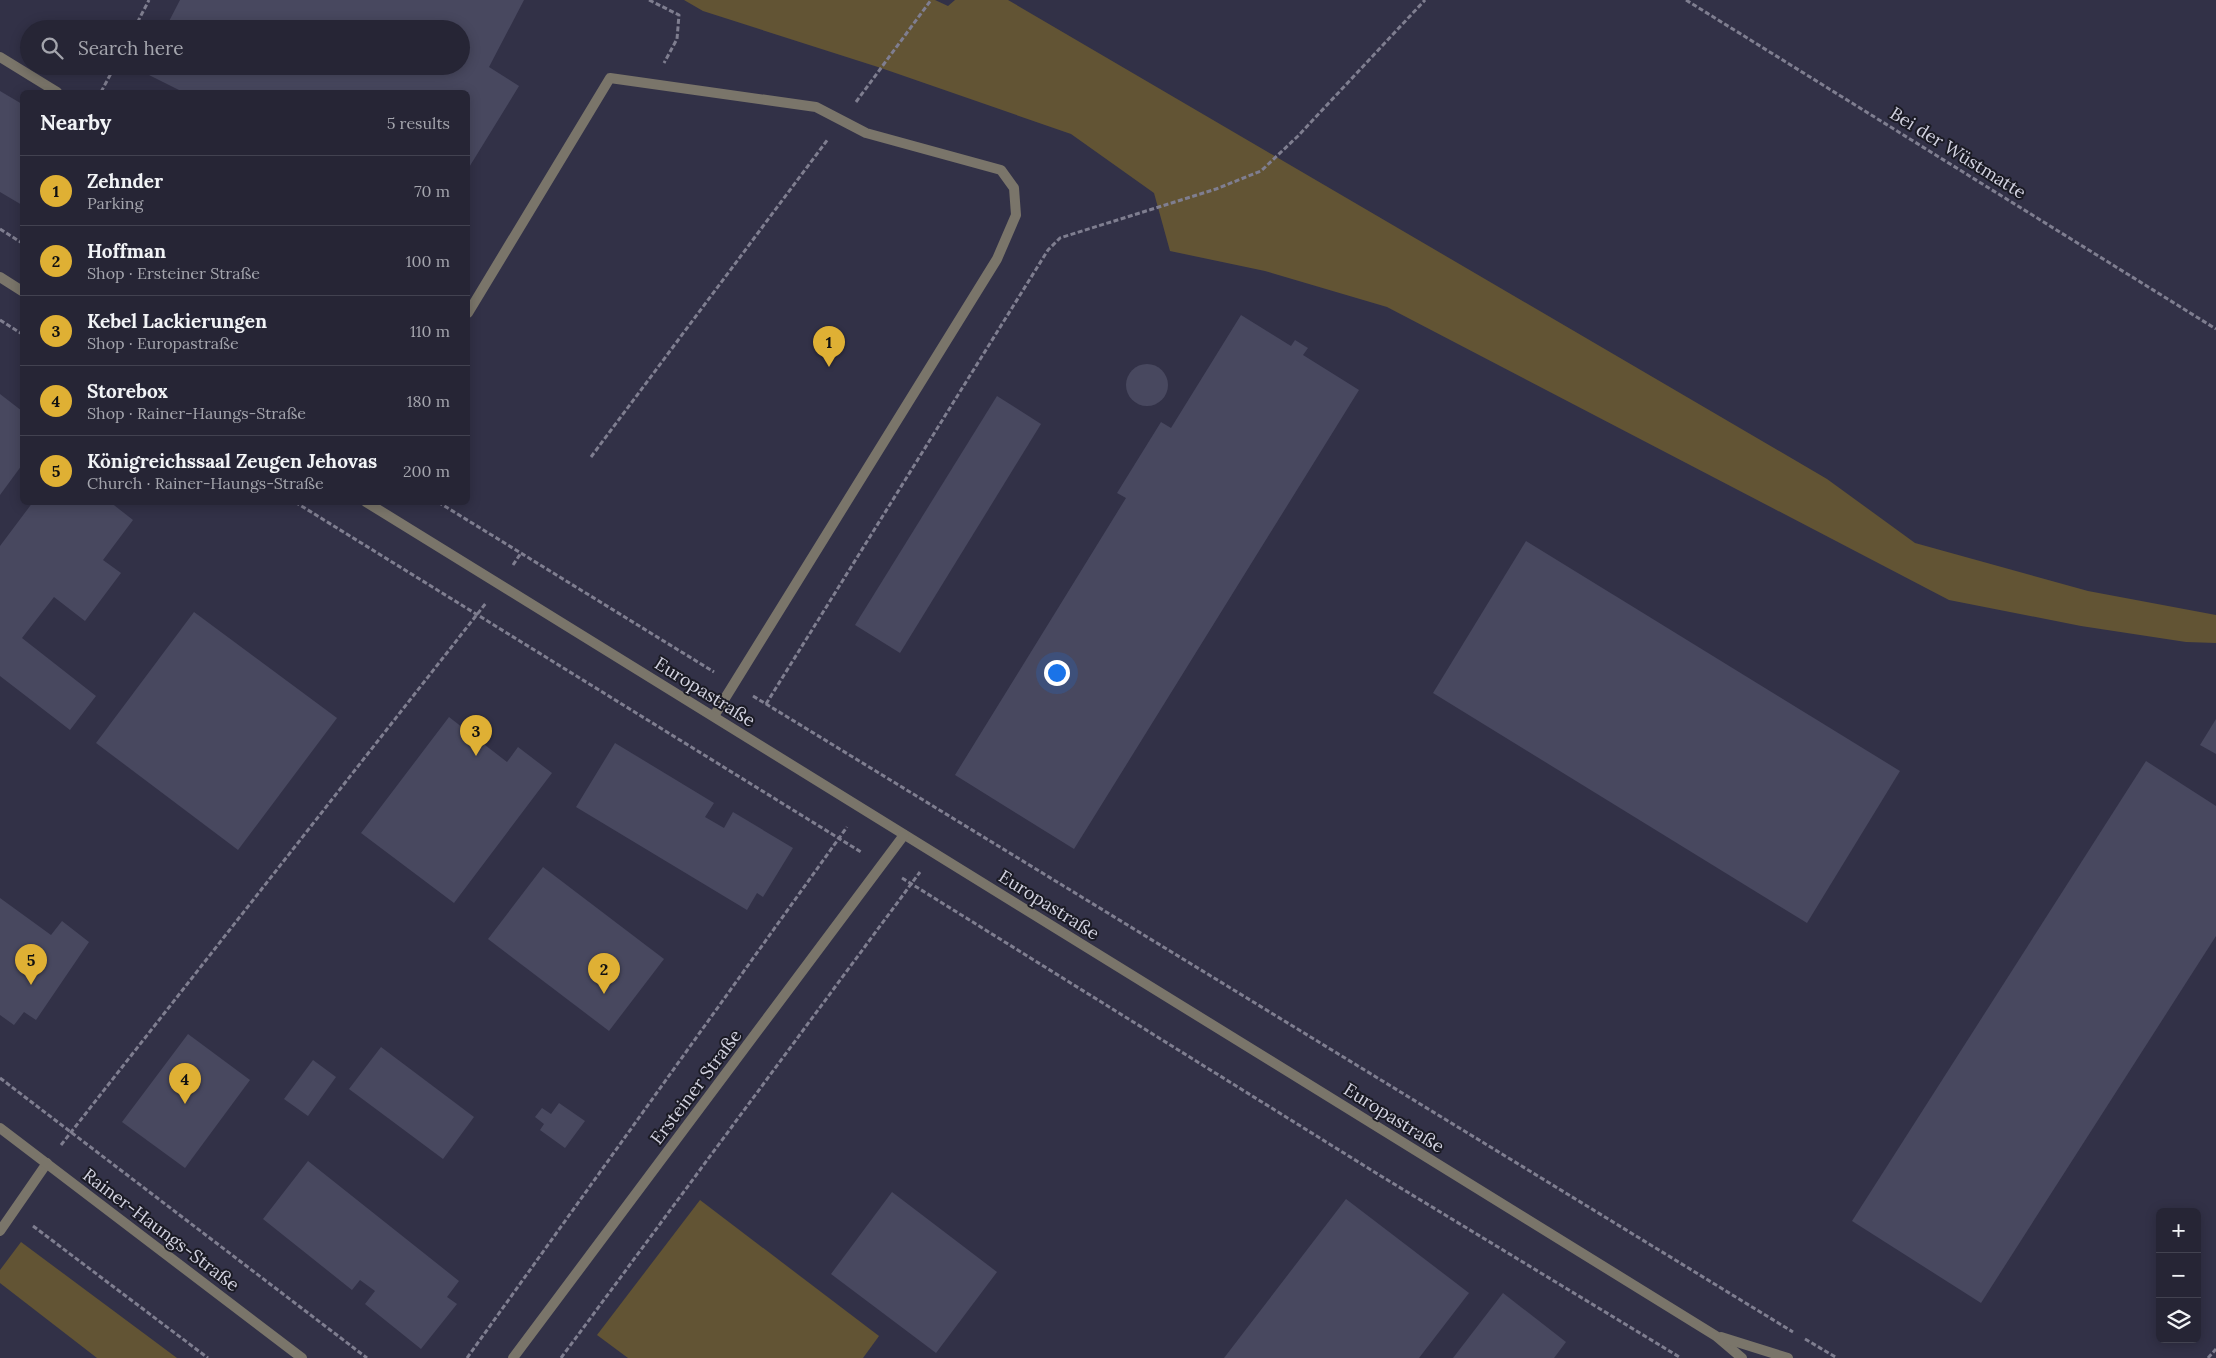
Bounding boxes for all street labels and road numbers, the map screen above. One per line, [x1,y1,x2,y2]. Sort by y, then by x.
street label: Bei der Wüstmatte [1886,101,2031,204]
street label: Europastraße [651,652,760,732]
street label: Europastraße [995,865,1104,945]
street label: Ersteiner Straße [645,1024,747,1149]
street label: Europastraße [1340,1078,1449,1158]
street label: Rainer-Haungs-Straße [78,1163,244,1296]

